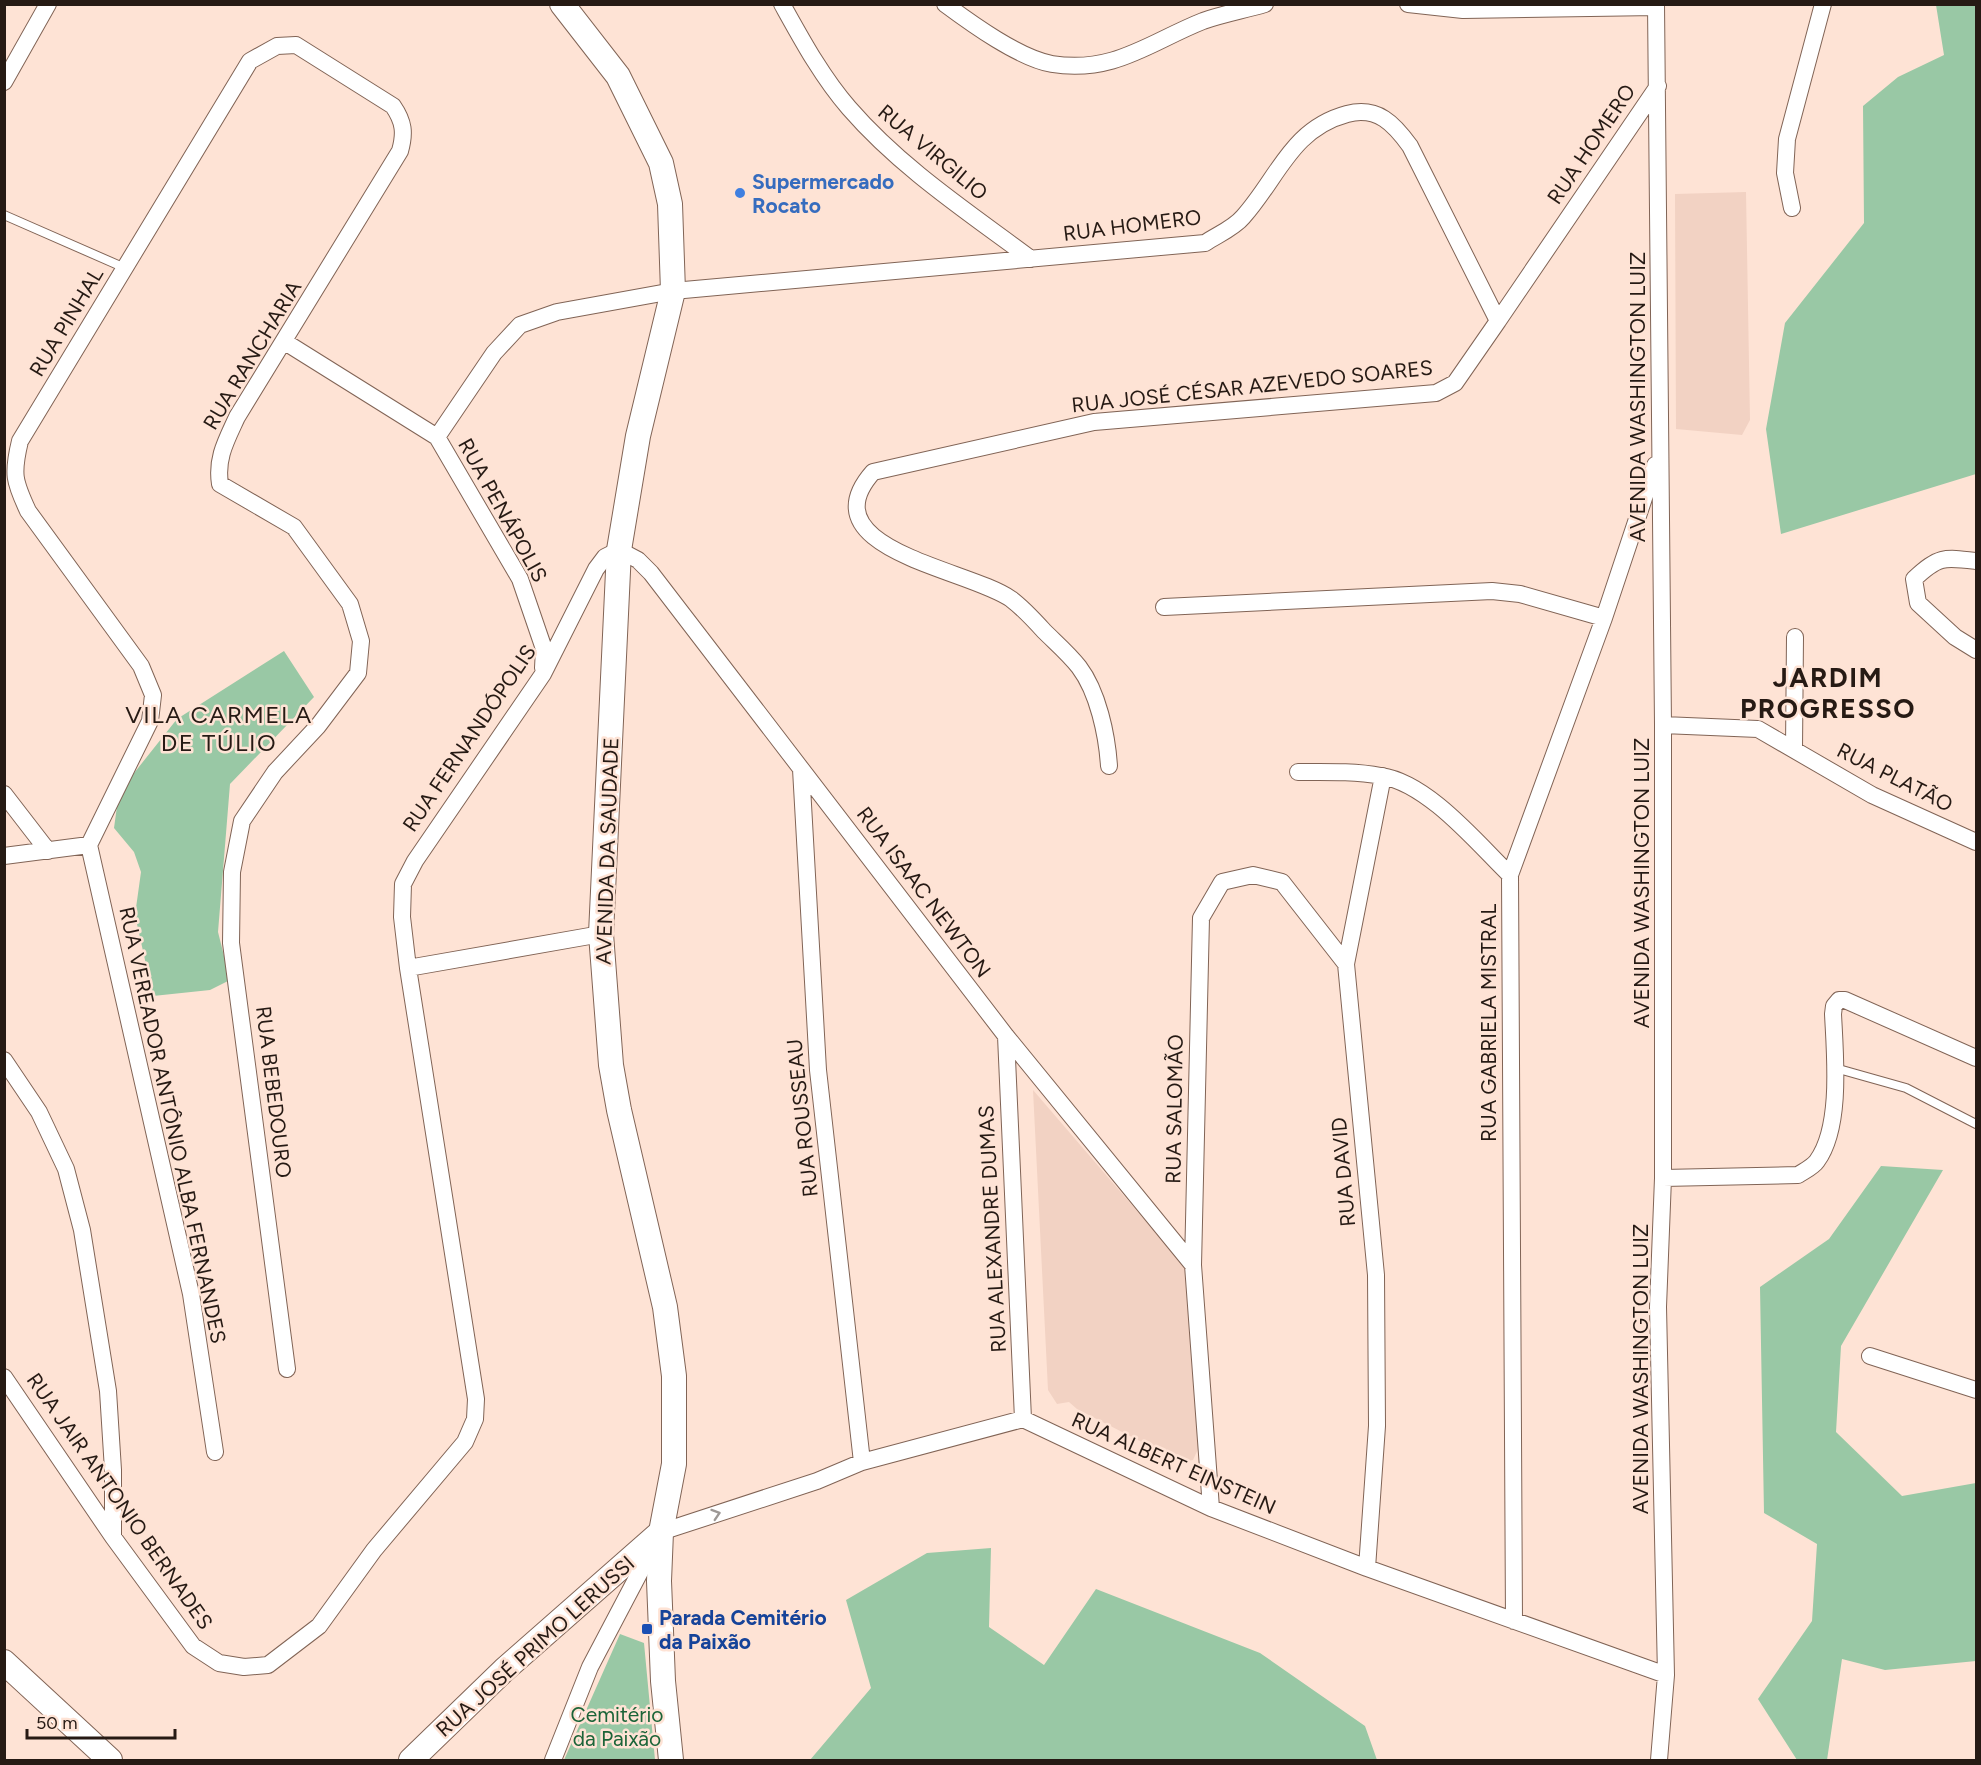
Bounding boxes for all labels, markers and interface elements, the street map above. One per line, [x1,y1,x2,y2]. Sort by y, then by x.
street label: RUA HOMERO [1542,79,1640,209]
street label: RUA VIRGILIO [873,99,993,205]
place label: Supermercado Rocato [752,169,894,218]
marker: Supermercado Rocato [733,186,747,200]
street label: RUA HOMERO [1061,204,1203,246]
street label: AVENIDA WASHINGTON LUIZ [1625,252,1650,542]
street label: RUA PINHAL [24,263,108,381]
street label: RUA RANCHARIA [198,276,306,434]
street label: RUA JOSÉ CÉSAR AZEVEDO SOARES [1070,355,1434,417]
street label: RUA PENÁPOLIS [453,434,553,586]
street label: RUA FERNANDÓPOLIS [397,640,541,836]
district label: JARDIM PROGRESSO [1740,661,1916,725]
district label: VILA CARMELA DE TÚLIO [125,700,313,757]
street label: AVENIDA DA SAUDADE [591,737,623,965]
street label: RUA PLATÃO [1833,737,1957,817]
street label: AVENIDA WASHINGTON LUIZ [1629,738,1654,1028]
street label: RUA ISAAC NEWTON [852,802,996,982]
street label: RUA VEREADOR ANTÔNIO ALBA FERNANDES [114,904,232,1346]
street label: RUA GABRIELA MISTRAL [1476,904,1501,1142]
street label: RUA BEBEDOURO [251,1005,297,1179]
street label: RUA SALOMÃO [1160,1034,1188,1184]
street label: RUA ROUSSEAU [781,1038,823,1198]
street label: RUA ALEXANDRE DUMAS [973,1105,1011,1353]
street label: RUA DAVID [1326,1116,1360,1228]
street label: AVENIDA WASHINGTON LUIZ [1628,1224,1653,1514]
street label: RUA JAIR ANTONIO BERNADES [22,1368,218,1634]
street label: RUA ALBERT EINSTEIN [1068,1407,1280,1519]
one-way arrow [710,1509,721,1522]
street label: RUA JOSÉ PRIMO LERUSSI [431,1550,639,1742]
place label: Parada Cemitério da Paixão [659,1605,827,1654]
marker: Parada Cemitério da Paixão [640,1622,654,1636]
scale bar [27,1702,176,1740]
park label: Cemitério da Paixão [571,1702,663,1751]
text: 50 m [36,1712,78,1734]

